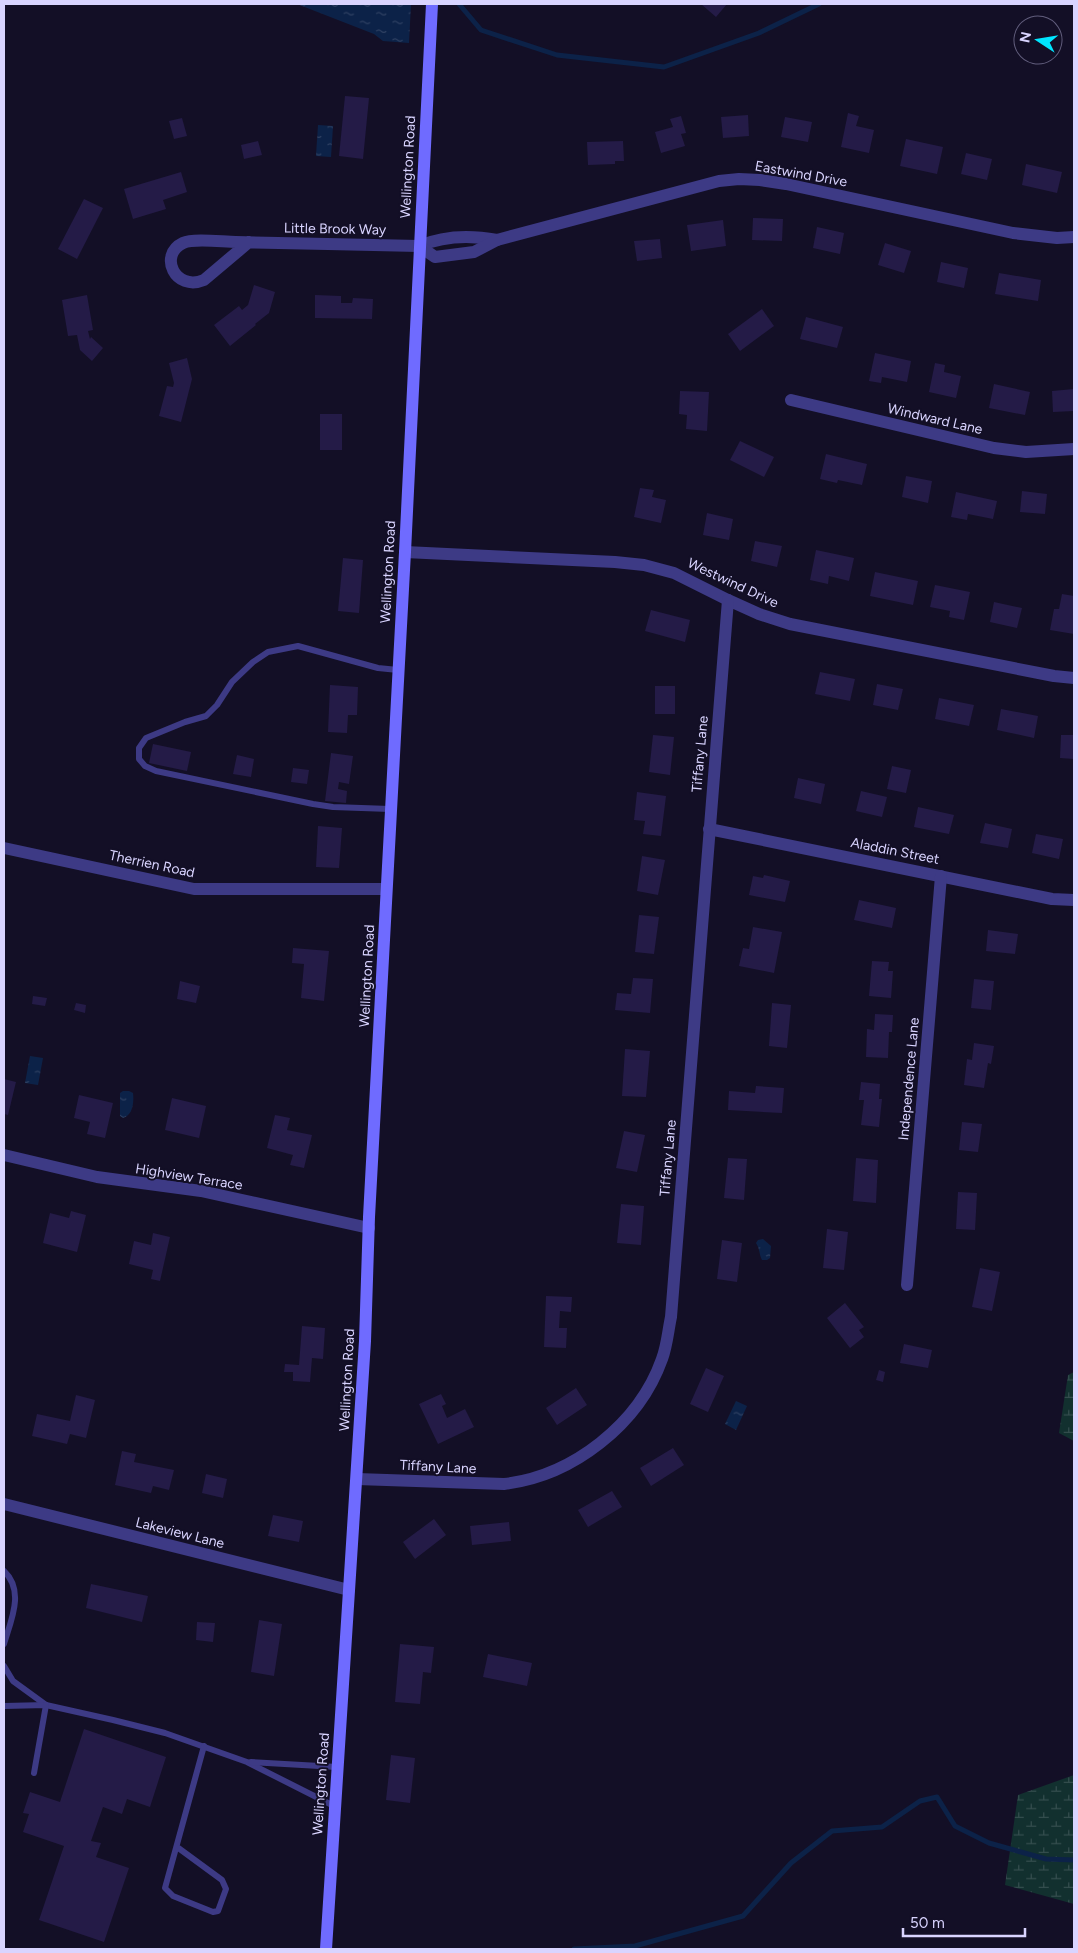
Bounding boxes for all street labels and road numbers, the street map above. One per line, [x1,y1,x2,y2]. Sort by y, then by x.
street label: Wellington Road [397,115,419,219]
street label: Eastwind Drive [754,158,849,191]
street label: Little Brook Way [284,220,387,238]
street label: Windward Lane [886,400,984,438]
street label: Wellington Road [377,520,399,624]
street label: Westwind Drive [685,555,782,612]
street label: Tiffany Lane [688,715,712,793]
street label: Aladdin Street [849,834,941,868]
street label: Therrien Road [108,847,196,881]
street label: Wellington Road [356,924,378,1028]
street label: Independence Lane [895,1016,923,1141]
street label: Tiffany Lane [656,1119,680,1197]
street label: Highview Terrace [134,1160,244,1194]
street label: Wellington Road [336,1328,358,1432]
street label: Tiffany Lane [399,1457,477,1478]
street label: Lakeview Lane [134,1514,226,1552]
street label: Wellington Road [309,1732,333,1836]

